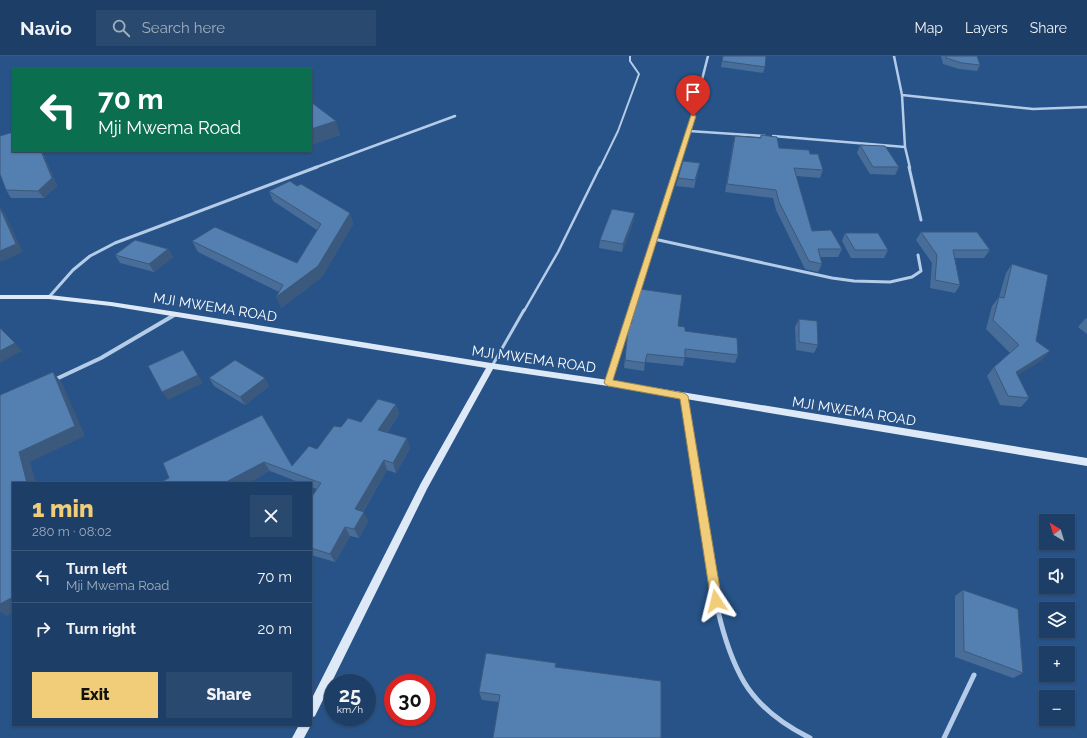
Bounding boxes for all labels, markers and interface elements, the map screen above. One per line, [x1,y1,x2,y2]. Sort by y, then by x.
search box [96,10,376,46]
text: Navio [20,17,72,39]
icon: search [110,17,132,39]
text: Search here [142,19,225,37]
text: Map [915,20,943,36]
text: Layers [965,20,1008,36]
text: Share [1030,20,1067,36]
pin [676,75,710,116]
icon: arrive [682,81,704,103]
text: 70 m [98,83,164,116]
icon: left [32,84,84,136]
text: Mji Mwema Road [98,117,241,138]
street label: MJI MWEMA ROAD [152,289,278,325]
street label: MJI MWEMA ROAD [471,342,597,376]
street label: MJI MWEMA ROAD [791,393,917,429]
text: 1 min [32,494,94,523]
button: close [250,495,292,537]
north arrow [1039,514,1075,550]
map controls [1039,514,1075,726]
text: 280 m · 08:02 [32,524,112,539]
button: sound [1039,558,1075,594]
text: Turn left [66,560,127,578]
icon: left [32,566,54,588]
text: 70 m [257,568,292,586]
text: Mji Mwema Road [66,578,169,593]
position arrow [695,580,737,622]
button: layers [1039,602,1075,638]
icon: right [32,618,54,640]
text: Turn right [66,620,136,638]
text: 20 m [257,620,292,638]
button: + [1039,646,1075,682]
button: Exit [32,672,158,718]
button: Share [166,672,292,718]
speed limit sign: 30 [384,674,436,726]
text: 25 [339,683,361,707]
button: − [1039,690,1075,726]
text: km/h [337,704,363,715]

